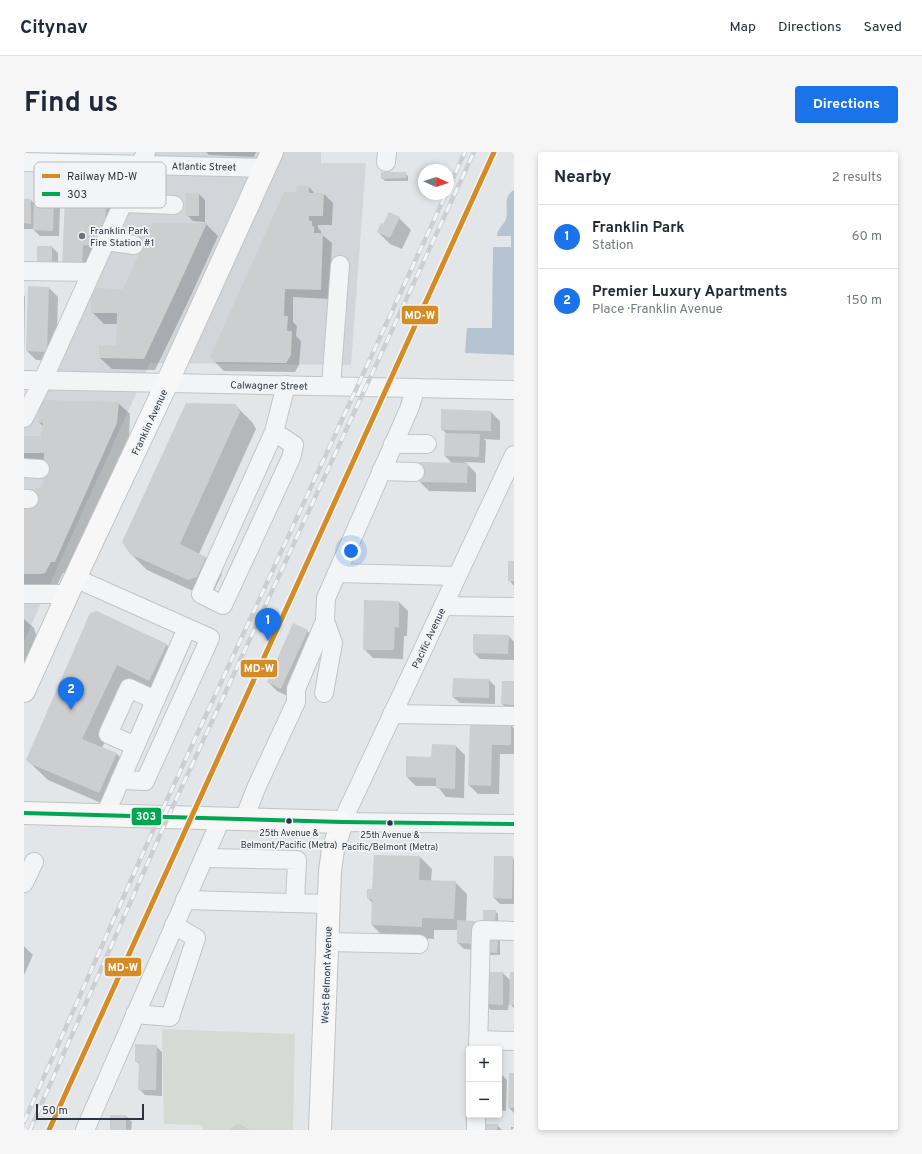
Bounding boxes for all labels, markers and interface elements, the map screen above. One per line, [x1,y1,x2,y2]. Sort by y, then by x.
text: Citynav [20,16,88,40]
text: Map [730,19,756,36]
text: Directions [778,19,842,36]
text: Saved [864,19,902,36]
text: Find us [24,86,118,122]
button: Directions [795,86,898,123]
street label: Atlantic Street [171,160,237,175]
legend [34,162,166,208]
north arrow [418,164,454,200]
text: Nearby [554,167,611,189]
text: Railway MD-W [67,170,137,184]
text: 2 results [832,170,882,186]
text: 303 [67,188,87,202]
text: Franklin Park [592,219,685,238]
place label: Franklin Park Fire Station #1 [90,225,154,250]
text: 1 [564,229,570,245]
text: 60 m [852,229,882,245]
marker: Franklin Park Fire Station #1 [77,231,87,241]
text: Station [592,238,634,254]
text: Premier Luxury Apartments [592,283,787,302]
text: 2 [563,293,571,309]
text: 150 m [847,293,882,309]
text: Place · Franklin Avenue [592,302,723,318]
line badge: MD-W [401,305,439,325]
text: MD-W [405,309,435,323]
street label: Calwagner Street [230,379,308,394]
street label: Franklin Avenue [129,388,171,458]
your location [341,541,361,561]
street label: Pacific Avenue [410,606,449,671]
pin: 1 [255,608,281,641]
line badge: MD-W [240,659,278,678]
text: MD-W [244,662,274,676]
pin: 2 [58,677,84,710]
line badge: 303 [131,807,162,826]
text: 303 [136,810,156,824]
marker: 25th Avenue & Belmont/Pacific (Metra) [284,816,294,826]
marker: 25th Avenue & Pacific/Belmont (Metra) [385,818,395,828]
place label: 25th Avenue & Belmont/Pacific (Metra) [241,828,337,851]
place label: 25th Avenue & Pacific/Belmont (Metra) [342,830,438,853]
street label: West Belmont Avenue [319,926,336,1024]
line badge: MD-W [104,957,142,977]
text: MD-W [108,961,138,975]
map controls [466,1046,502,1118]
button: + [466,1046,502,1082]
button: − [466,1082,502,1118]
scale bar [36,1102,144,1121]
text: 50 m [42,1104,68,1118]

